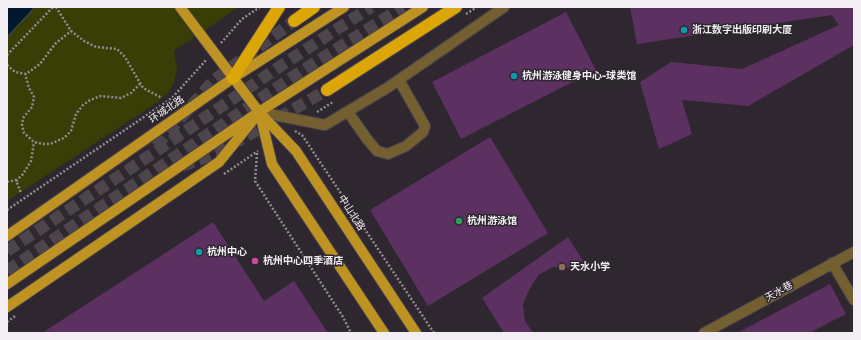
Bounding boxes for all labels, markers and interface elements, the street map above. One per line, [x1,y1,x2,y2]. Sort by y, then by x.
place label: 浙江数字出版印刷大厦 [692,24,792,36]
marker: 浙江数字出版印刷大厦 [679,25,689,35]
place label: 杭州游泳健身中心-球类馆 [522,70,636,82]
marker: 杭州游泳健身中心-球类馆 [509,71,519,81]
street label: 环城北路 [147,94,187,126]
street label: 中山北路 [335,193,367,233]
place label: 杭州游泳馆 [467,215,517,227]
marker: 杭州游泳馆 [454,216,464,226]
place label: 杭州中心 [207,246,247,258]
marker: 杭州中心 [194,247,204,257]
place label: 杭州中心四季酒店 [263,255,343,267]
marker: 杭州中心四季酒店 [250,256,260,266]
place label: 天水小学 [570,261,610,273]
marker: 天水小学 [557,262,567,272]
street label: 天水巷 [763,279,795,305]

